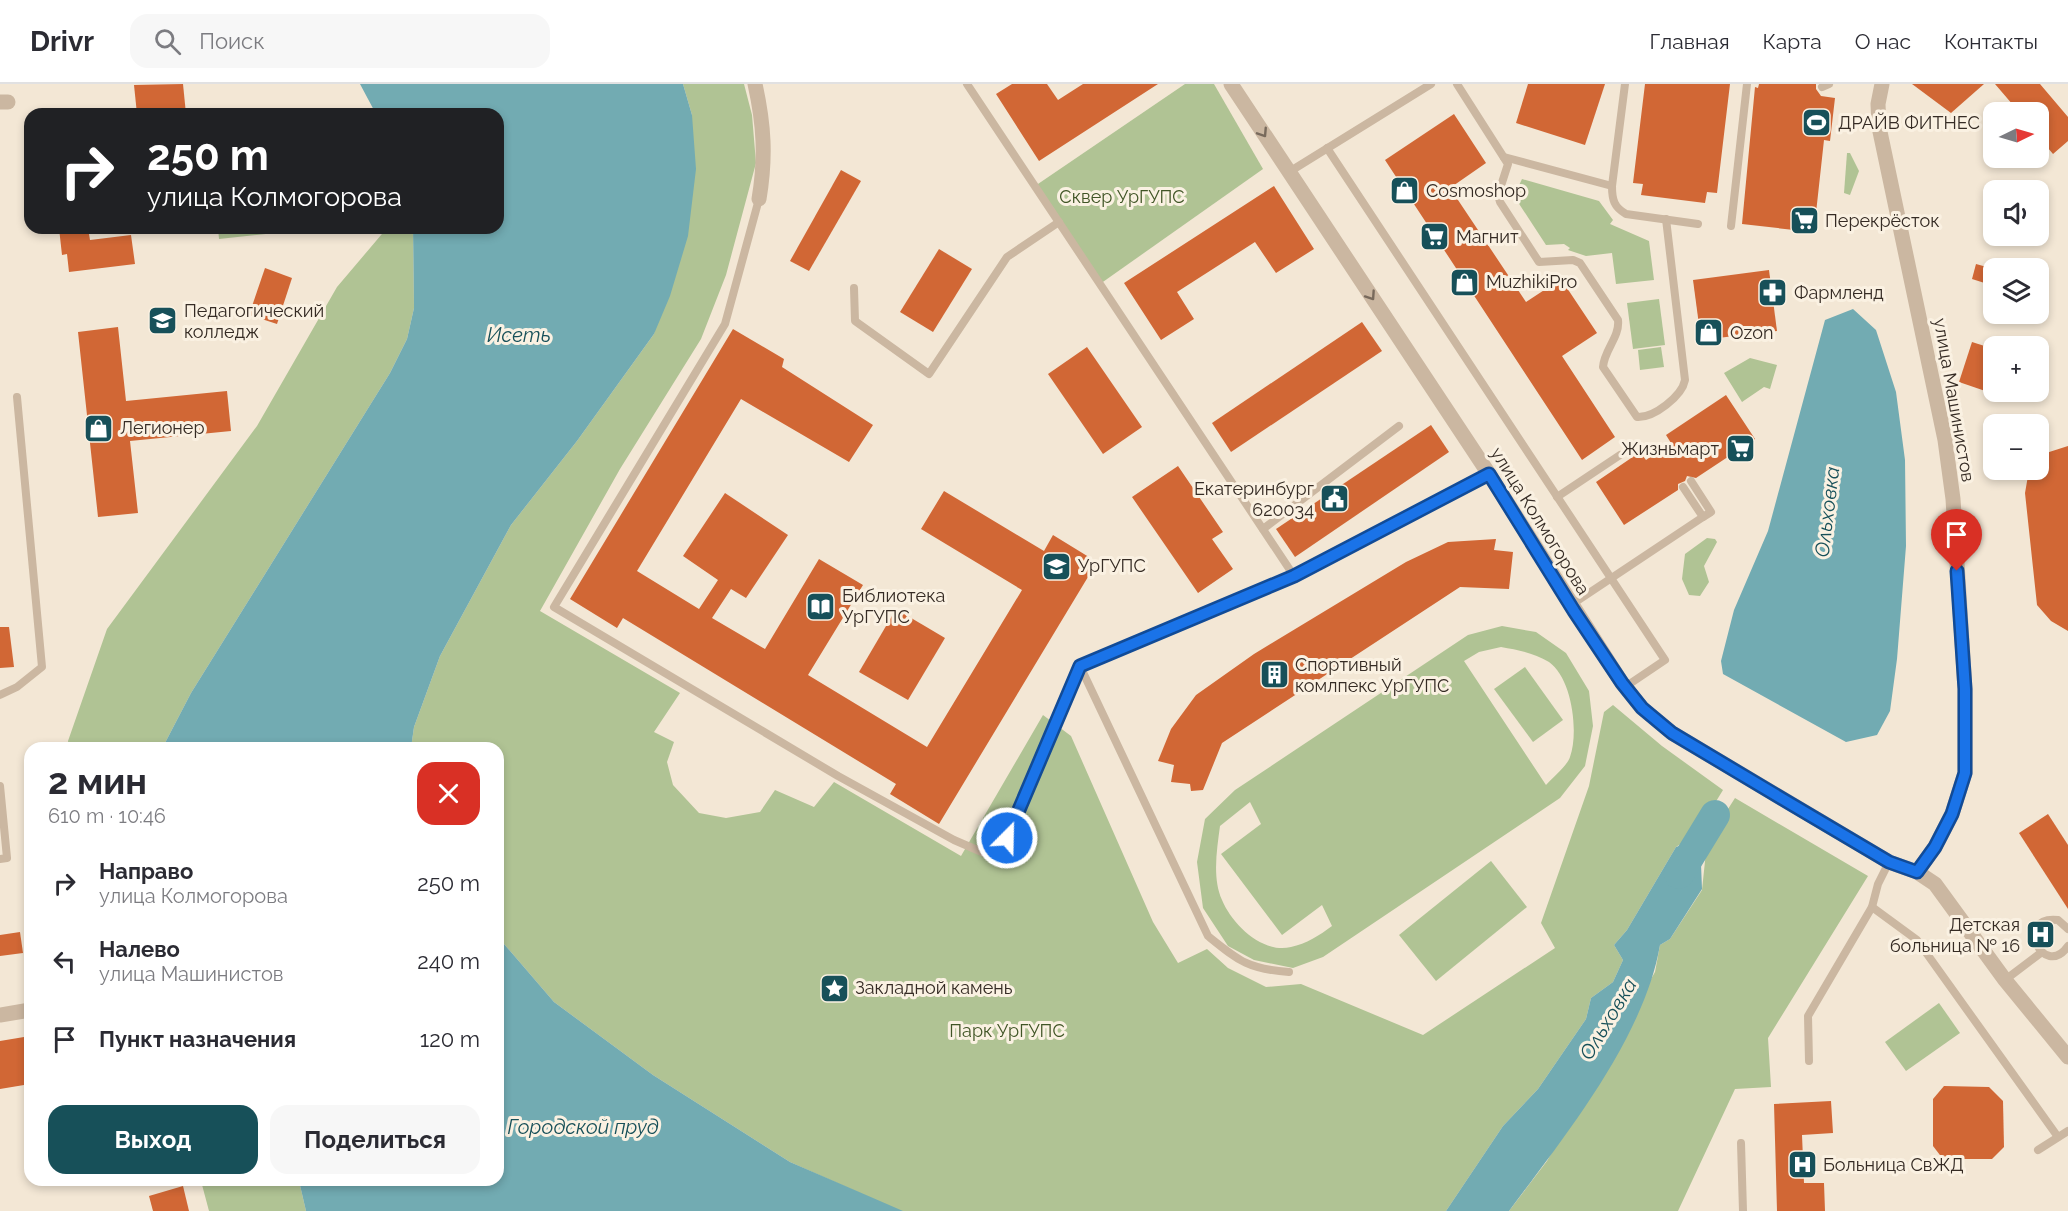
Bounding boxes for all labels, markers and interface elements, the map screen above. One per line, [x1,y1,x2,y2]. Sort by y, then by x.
search box [130,14,550,68]
text: Drivr [30,25,94,58]
icon: search [151,25,184,58]
text: Поиск [199,28,265,54]
text: Главная [1650,29,1730,54]
text: Карта [1763,29,1822,54]
text: О нас [1855,29,1911,54]
text: Контакты [1944,29,2038,54]
north arrow [1983,102,2049,168]
map controls [1983,102,2049,480]
sports icon: ДРАЙВ ФИТНЕС [1801,107,1833,139]
place label: ДРАЙВ ФИТНЕС [1838,112,1980,133]
one-way arrow [1256,126,1267,137]
text: 250 m [147,131,269,180]
icon: right [48,132,126,210]
shop icon: Cosmoshop [1389,175,1421,207]
place label: Cosmoshop [1426,180,1526,201]
button: sound [1983,180,2049,246]
text: улица Колмогорова [147,181,402,212]
park label: Сквер УрГУПС [1059,186,1185,207]
supermarket icon: Перекрёсток [1788,205,1820,237]
place label: Перекрёсток [1825,210,1940,231]
supermarket icon: Магнит [1419,221,1451,253]
place label: Магнит [1456,226,1519,247]
button: layers [1983,258,2049,324]
shop icon: MuzhikiPro [1449,266,1481,298]
place label: MuzhikiPro [1486,271,1577,292]
pharmacy icon: Фармленд [1757,277,1789,309]
place label: Фармленд [1794,282,1884,303]
one-way arrow [1363,290,1375,300]
place label: Педагогический колледж [184,300,324,342]
school or university icon: Педагогический колледж [147,305,179,337]
street label: улица Машинистов [1930,316,1979,484]
shop icon: Ozon [1693,317,1725,349]
place label: Ozon [1730,322,1773,343]
water label: Исеть [487,323,551,347]
button: + [1983,336,2049,402]
shop icon: Легионер [83,412,115,444]
button: − [1983,414,2049,480]
place label: Легионер [120,417,205,438]
supermarket icon: Жизньмарт [1724,433,1756,465]
place label: Жизньмарт [1621,438,1719,459]
street label: улица Колмогорова [1487,443,1594,598]
water label: Ольховка [1810,465,1844,559]
place label: Екатеринбург 620034 [1194,478,1314,520]
public building icon: Екатеринбург 620034 [1319,483,1351,515]
pin [1931,509,1982,571]
icon: arrive [1940,518,1973,551]
school or university icon: УрГУПС [1041,550,1073,582]
place label: УрГУПС [1078,555,1146,576]
place label: Библиотека УрГУПС [842,585,945,627]
library icon: Библиотека УрГУПС [805,590,837,622]
place label: Спортивный комлпекс УрГУПС [1295,654,1449,696]
building icon: Спортивный комлпекс УрГУПС [1258,659,1290,691]
text: 2 мин [48,760,147,802]
button: close [417,762,480,825]
text: 610 m · 10:46 [48,804,166,828]
position arrow [975,806,1039,870]
text: Направо [99,858,193,884]
icon: right [48,867,81,900]
text: 250 m [417,870,480,896]
text: улица Колмогорова [99,884,288,908]
place label: Детская больница № 16 [1890,914,2020,956]
hospital icon: Детская больница № 16 [2025,919,2057,951]
text: Налево [99,936,180,962]
icon: left [48,945,81,978]
text: 240 m [417,948,480,974]
text: улица Машинистов [99,962,284,986]
place icon: Закладной камень [818,972,850,1004]
water label: Ольховка [1574,974,1642,1064]
place label: Закладной камень [855,977,1013,998]
park label: Парк УрГУПС [949,1020,1065,1041]
icon: arrive [48,1023,81,1056]
text: Пункт назначения [99,1026,296,1052]
text: 120 m [420,1026,480,1052]
button: Выход [48,1105,258,1174]
button: Поделиться [270,1105,480,1174]
water label: Городской пруд [507,1115,659,1139]
hospital icon: Больница СвЖД [1786,1149,1818,1181]
place label: Больница СвЖД [1823,1154,1964,1175]

